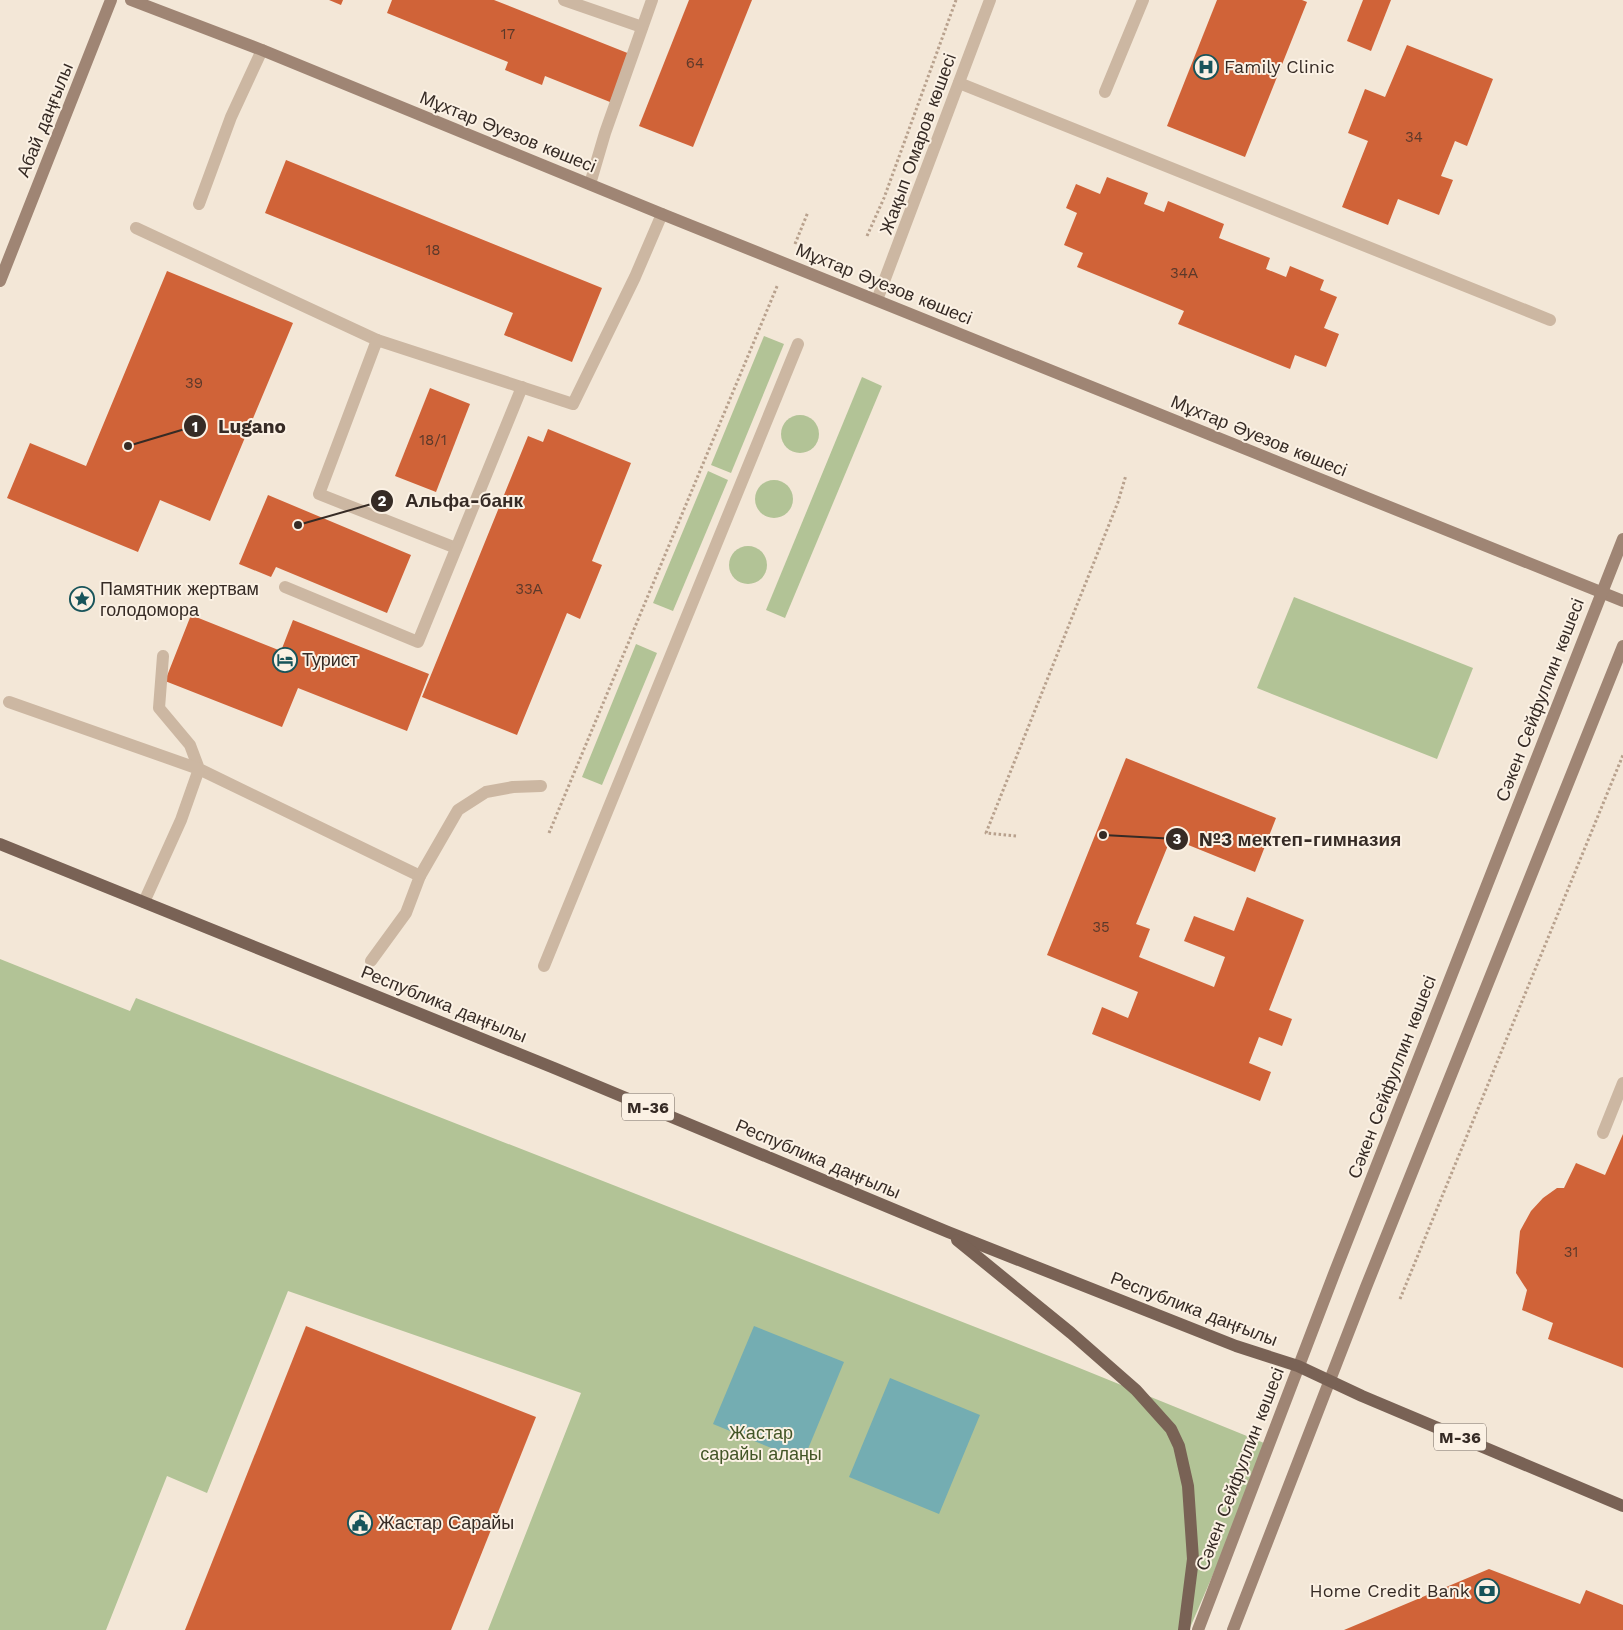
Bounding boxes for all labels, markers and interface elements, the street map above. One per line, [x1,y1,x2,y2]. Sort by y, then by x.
house number: 17 [501,25,515,43]
street label: Жақып Омаров көшесі [875,51,960,237]
house number: 64 [686,54,704,72]
hospital icon: Family Clinic [1193,54,1219,80]
place label: Family Clinic [1224,56,1335,77]
street label: Абай даңғылы [12,60,77,180]
street label: Мұхтар Әуезов көшесі [417,87,599,176]
house number: 34 [1405,128,1423,146]
street label: Мұхтар Әуезов көшесі [793,239,975,328]
house number: 18 [425,241,441,259]
house number: 34А [1170,264,1198,282]
house number: 39 [185,374,203,392]
street label: Мұхтар Әуезов көшесі [1168,391,1350,480]
callout: Lugano [183,409,296,443]
text: Lugano [218,415,286,438]
text: 1 [192,418,198,436]
house number: 18/1 [419,431,447,449]
callout: Альфа-банк [370,484,533,518]
text: Альфа-банк [405,489,523,512]
text: 2 [378,492,387,510]
place label: Памятник жертвам голодомора [100,578,259,620]
house number: 33А [515,580,543,598]
place icon: Памятник жертвам голодомора [69,586,95,612]
street label: Сәкен Сейфуллин көшесі [1491,595,1588,804]
hotel icon: Турист [272,647,298,673]
place label: Турист [302,649,358,670]
callout: №3 мектеп-гимназия [1164,822,1411,856]
text: №3 мектеп-гимназия [1199,828,1401,851]
text: 3 [1173,830,1182,848]
house number: 35 [1092,918,1110,936]
street label: Республика даңғылы [358,961,530,1046]
street label: Сәкен Сейфуллин көшесі [1343,972,1440,1181]
road number: M-36 [622,1094,674,1120]
street label: Республика даңғылы [733,1114,904,1203]
house number: 31 [1564,1243,1578,1261]
street label: Республика даңғылы [1108,1267,1281,1350]
street label: Сәкен Сейфуллин көшесі [1191,1364,1288,1573]
park label: Жастар сарайы алаңы [700,1422,822,1464]
road number: M-36 [1434,1424,1486,1450]
public building icon: Жастар Сарайы [347,1510,373,1536]
place label: Жастар Сарайы [378,1512,514,1533]
bank icon: Home Credit Bank [1474,1578,1500,1604]
place label: Home Credit Bank [1310,1580,1470,1601]

